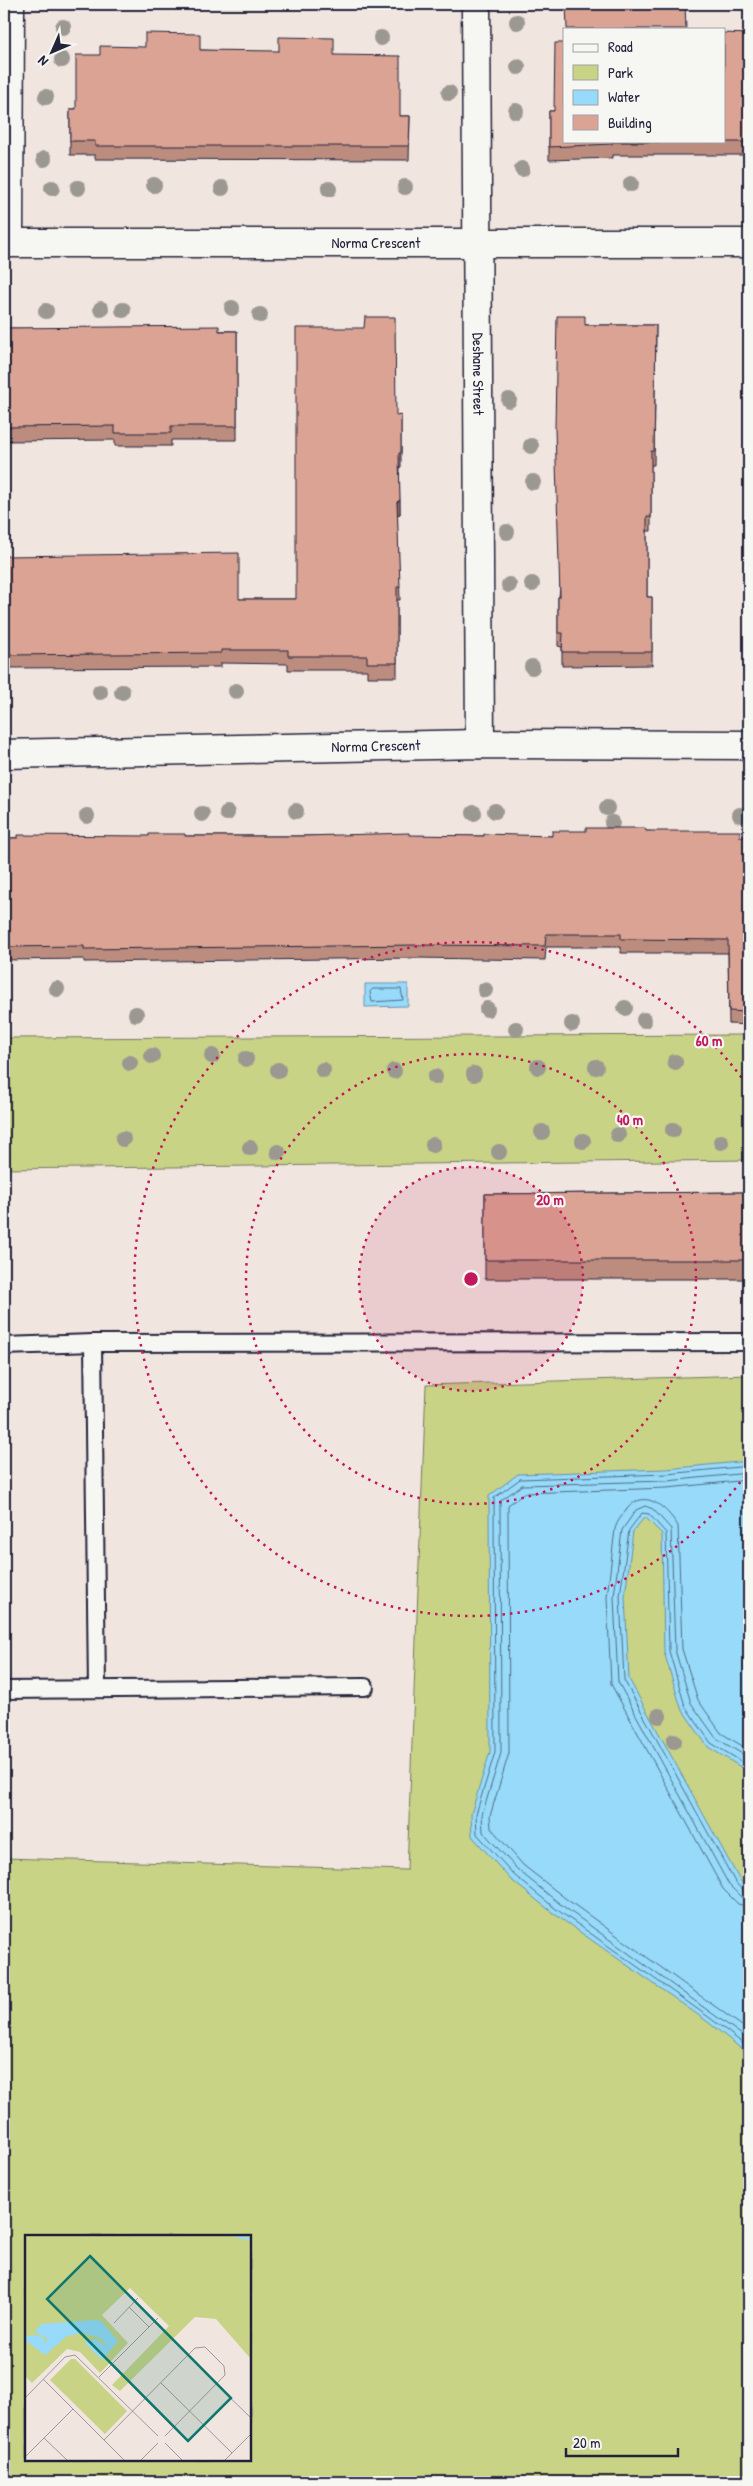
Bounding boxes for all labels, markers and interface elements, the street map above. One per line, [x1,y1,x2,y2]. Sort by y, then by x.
north arrow [28,28,78,78]
legend [563,28,726,142]
text: Road [608,36,633,57]
text: N [33,52,52,71]
text: Park [608,62,633,83]
text: Water [608,86,640,107]
text: Building [608,112,652,133]
street label: Norma Crescent [332,232,421,253]
street label: Deshane Street [468,333,489,416]
street label: Norma Crescent [331,734,421,757]
text: 60 m [696,1030,722,1051]
text: 40 m [617,1109,643,1130]
text: 20 m [536,1189,564,1210]
centre of rings [462,1270,480,1288]
inset map [25,2235,251,2461]
scale bar [566,2426,678,2458]
text: 20 m [573,2432,600,2453]

